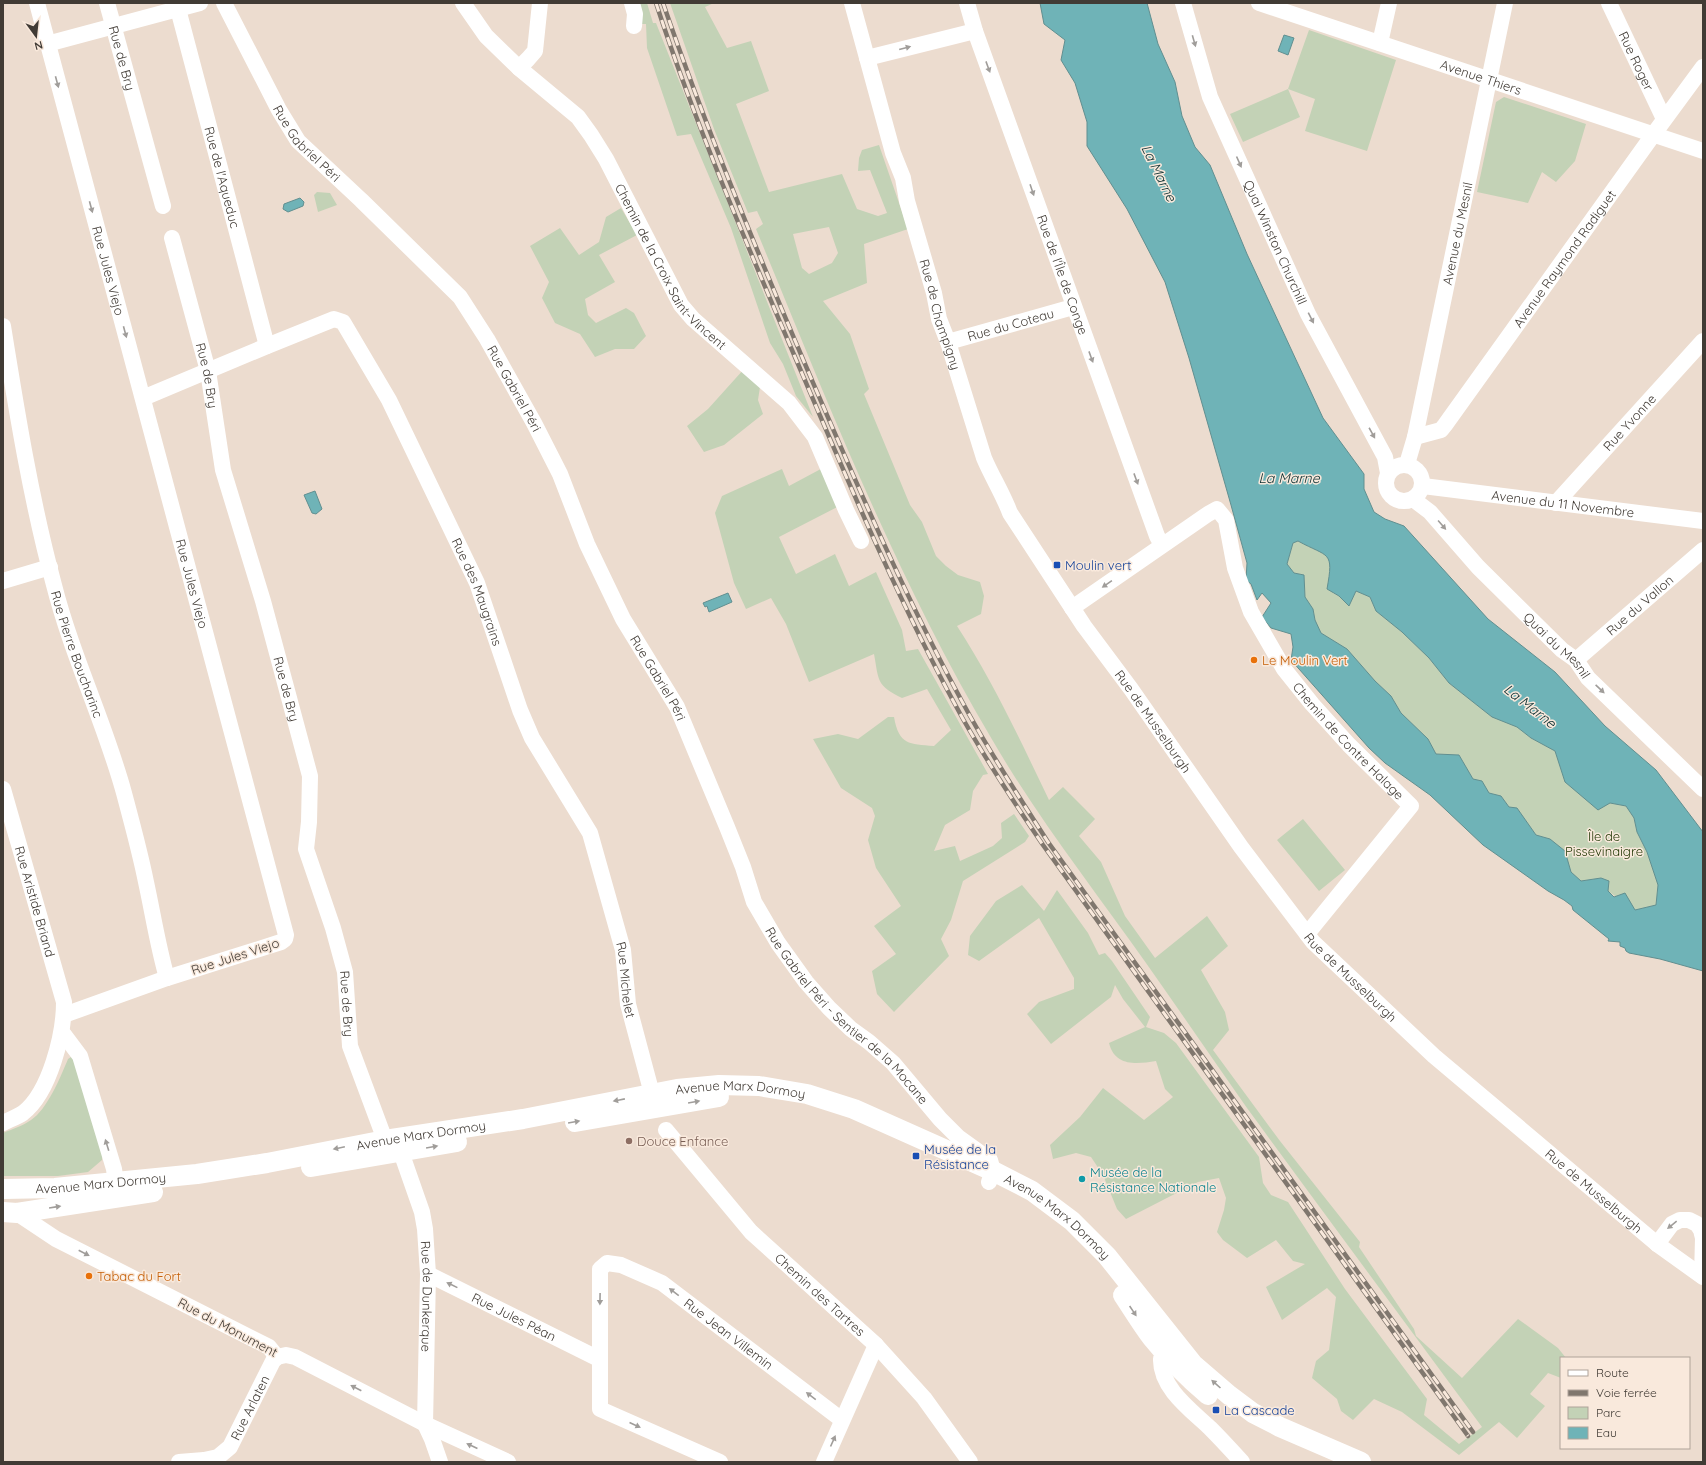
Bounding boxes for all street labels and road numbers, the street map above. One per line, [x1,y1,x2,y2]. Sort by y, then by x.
street label: Rue de Bry [106,24,139,92]
street label: Rue Roger [1616,29,1657,93]
street label: Avenue Thiers [1438,56,1524,98]
street label: Rue Gabriel Péri [270,102,344,185]
street label: Rue de l'Aqueduc [201,125,244,230]
street label: Quai Winston Churchill [1240,177,1311,307]
street label: Chemin de la Croix Saint-Vincent [612,181,730,353]
street label: Avenue du Mesnil [1439,181,1476,286]
street label: Avenue Raymond Radiguet [1510,187,1619,331]
street label: Rue de l'Île de Conge [1034,212,1092,337]
street label: Rue Jules Viejo [89,224,128,317]
street label: Rue de Champigny [916,257,964,372]
street label: Rue du Coteau [965,305,1056,344]
street label: Rue de Bry [193,341,222,409]
street label: Rue Gabriel Péri [484,342,545,434]
street label: Rue Yvonne [1599,391,1659,454]
street label: Avenue du 11 Novembre [1491,487,1635,520]
street label: Rue des Maugrains [448,535,506,648]
street label: Rue Jules Viejo [173,537,212,630]
street label: Rue du Vallon [1603,572,1676,638]
street label: Rue Pierre Boucharinc [48,589,107,720]
street label: Quai du Mesnil [1520,609,1594,681]
street label: Rue Gabriel Péri [627,632,690,723]
street label: Rue de Bry [270,655,303,723]
street label: Rue de Musselburgh [1112,667,1195,776]
street label: Chemin de Contre Halage [1290,679,1407,803]
street label: Rue Aristide Briand [12,844,59,959]
street label: Rue Gabriel Péri - Sentier de la Mocane [762,924,932,1107]
street label: Rue de Musselburgh [1301,930,1400,1025]
street label: Rue Jules Viejo [189,934,281,978]
street label: Rue Michelet [613,940,639,1019]
street label: Rue de Bry [337,970,357,1037]
street label: Avenue Marx Dormoy [674,1077,807,1102]
street label: Avenue Marx Dormoy [355,1117,487,1153]
street label: Rue de Musselburgh [1542,1145,1646,1236]
street label: Avenue Marx Dormoy [35,1169,167,1196]
street label: Avenue Marx Dormoy [1002,1170,1114,1263]
street label: Rue de Dunkerque [418,1240,436,1352]
street label: Chemin des Tartres [772,1250,869,1339]
street label: Rue Jules Péan [469,1289,559,1344]
street label: Rue du Monument [175,1294,281,1360]
street label: Rue Jean Villemin [681,1295,776,1373]
street label: Rue Arlaten [227,1373,273,1443]

